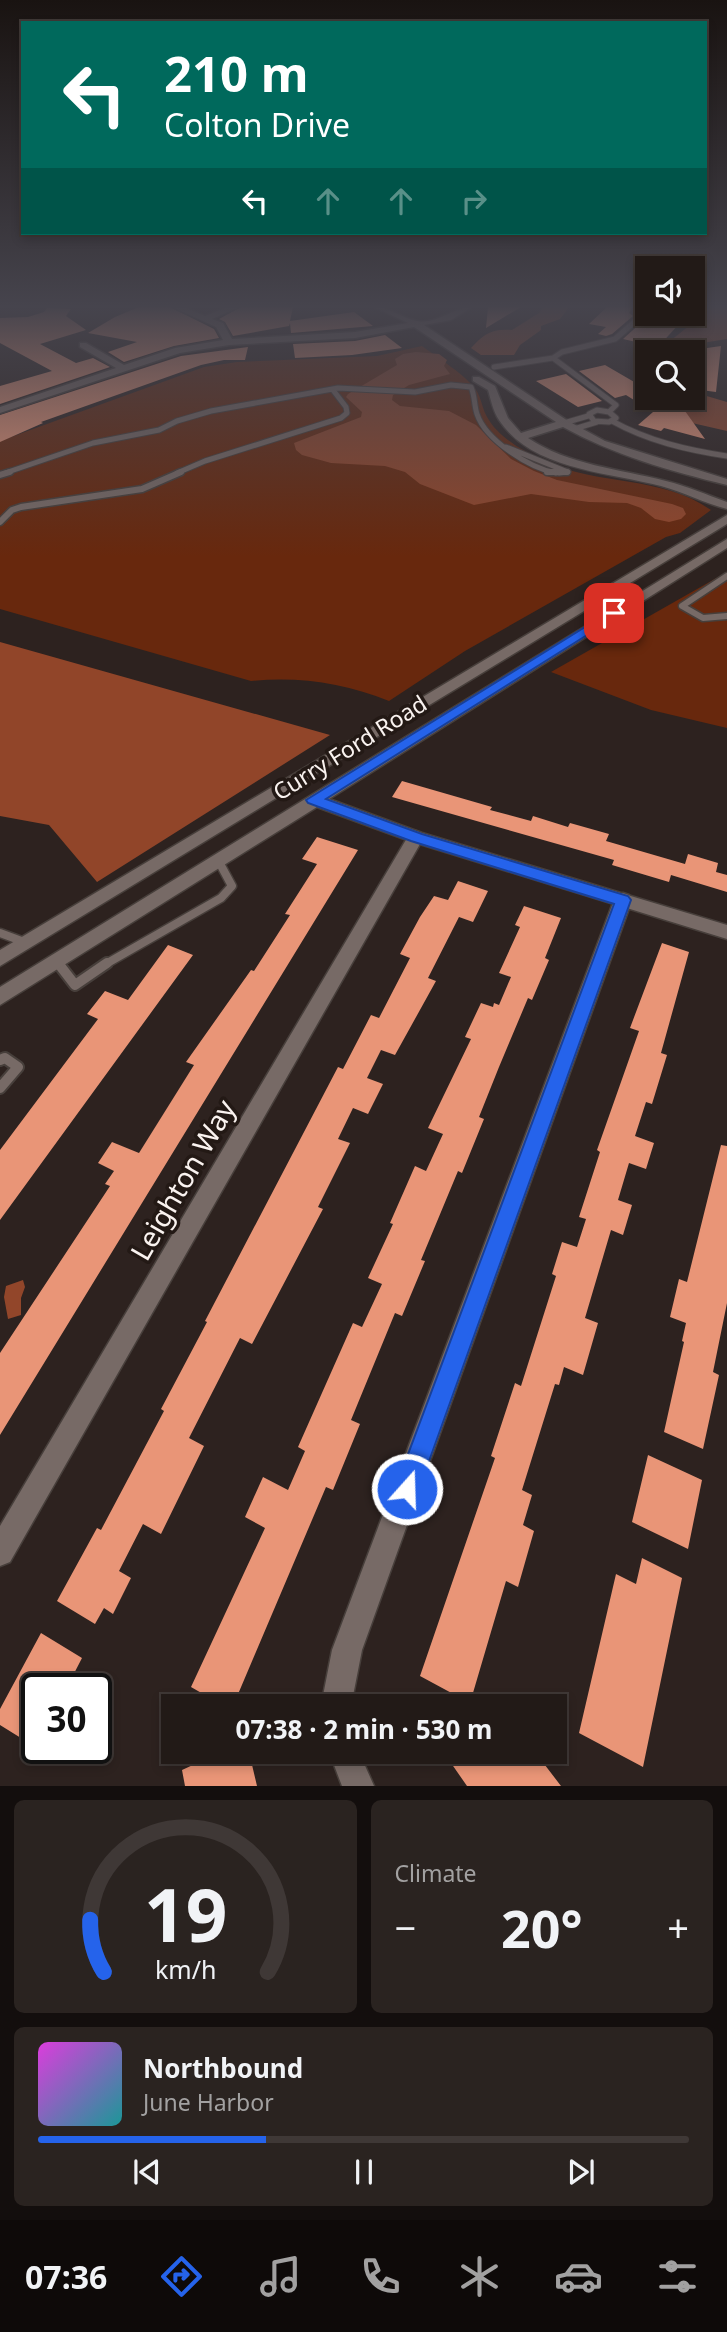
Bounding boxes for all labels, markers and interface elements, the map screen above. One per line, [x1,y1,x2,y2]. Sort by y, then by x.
text: 210 m [164,40,309,106]
icon: left [49,49,140,140]
text: Colton Drive [164,103,350,146]
icon: left [236,182,274,220]
icon: ahead [309,182,347,220]
icon: ahead [382,182,420,220]
icon: right [455,182,493,220]
map controls [635,256,705,410]
button: sound [635,256,705,326]
button: search [635,340,705,410]
pin [584,583,644,643]
icon: arrive [595,594,633,632]
street label: Curry Ford Road [266,687,432,807]
street label: Leighton Way [121,1092,244,1267]
position arrow [370,1452,444,1526]
speed limit sign: 30 [21,1673,112,1764]
text: 07:38 · 2 min · 530 m [236,1711,492,1747]
text: Climate [395,1857,477,1889]
text: 19 [144,1865,227,1964]
text: 20° [501,1892,583,1963]
text: − [395,1901,416,1953]
text: + [667,1901,689,1953]
text: km/h [154,1952,216,1986]
text: Northbound [143,2050,303,2086]
text: June Harbor [143,2086,274,2118]
icon: previous [128,2153,166,2191]
icon: pause [345,2153,383,2191]
icon: next [562,2153,600,2191]
icon: directions [157,2252,206,2301]
icon: music [256,2252,305,2301]
icon: phone [356,2252,405,2301]
icon: climate [455,2252,504,2301]
icon: car [554,2252,603,2301]
icon: filters [653,2252,702,2301]
text: 07:36 [25,2255,107,2298]

